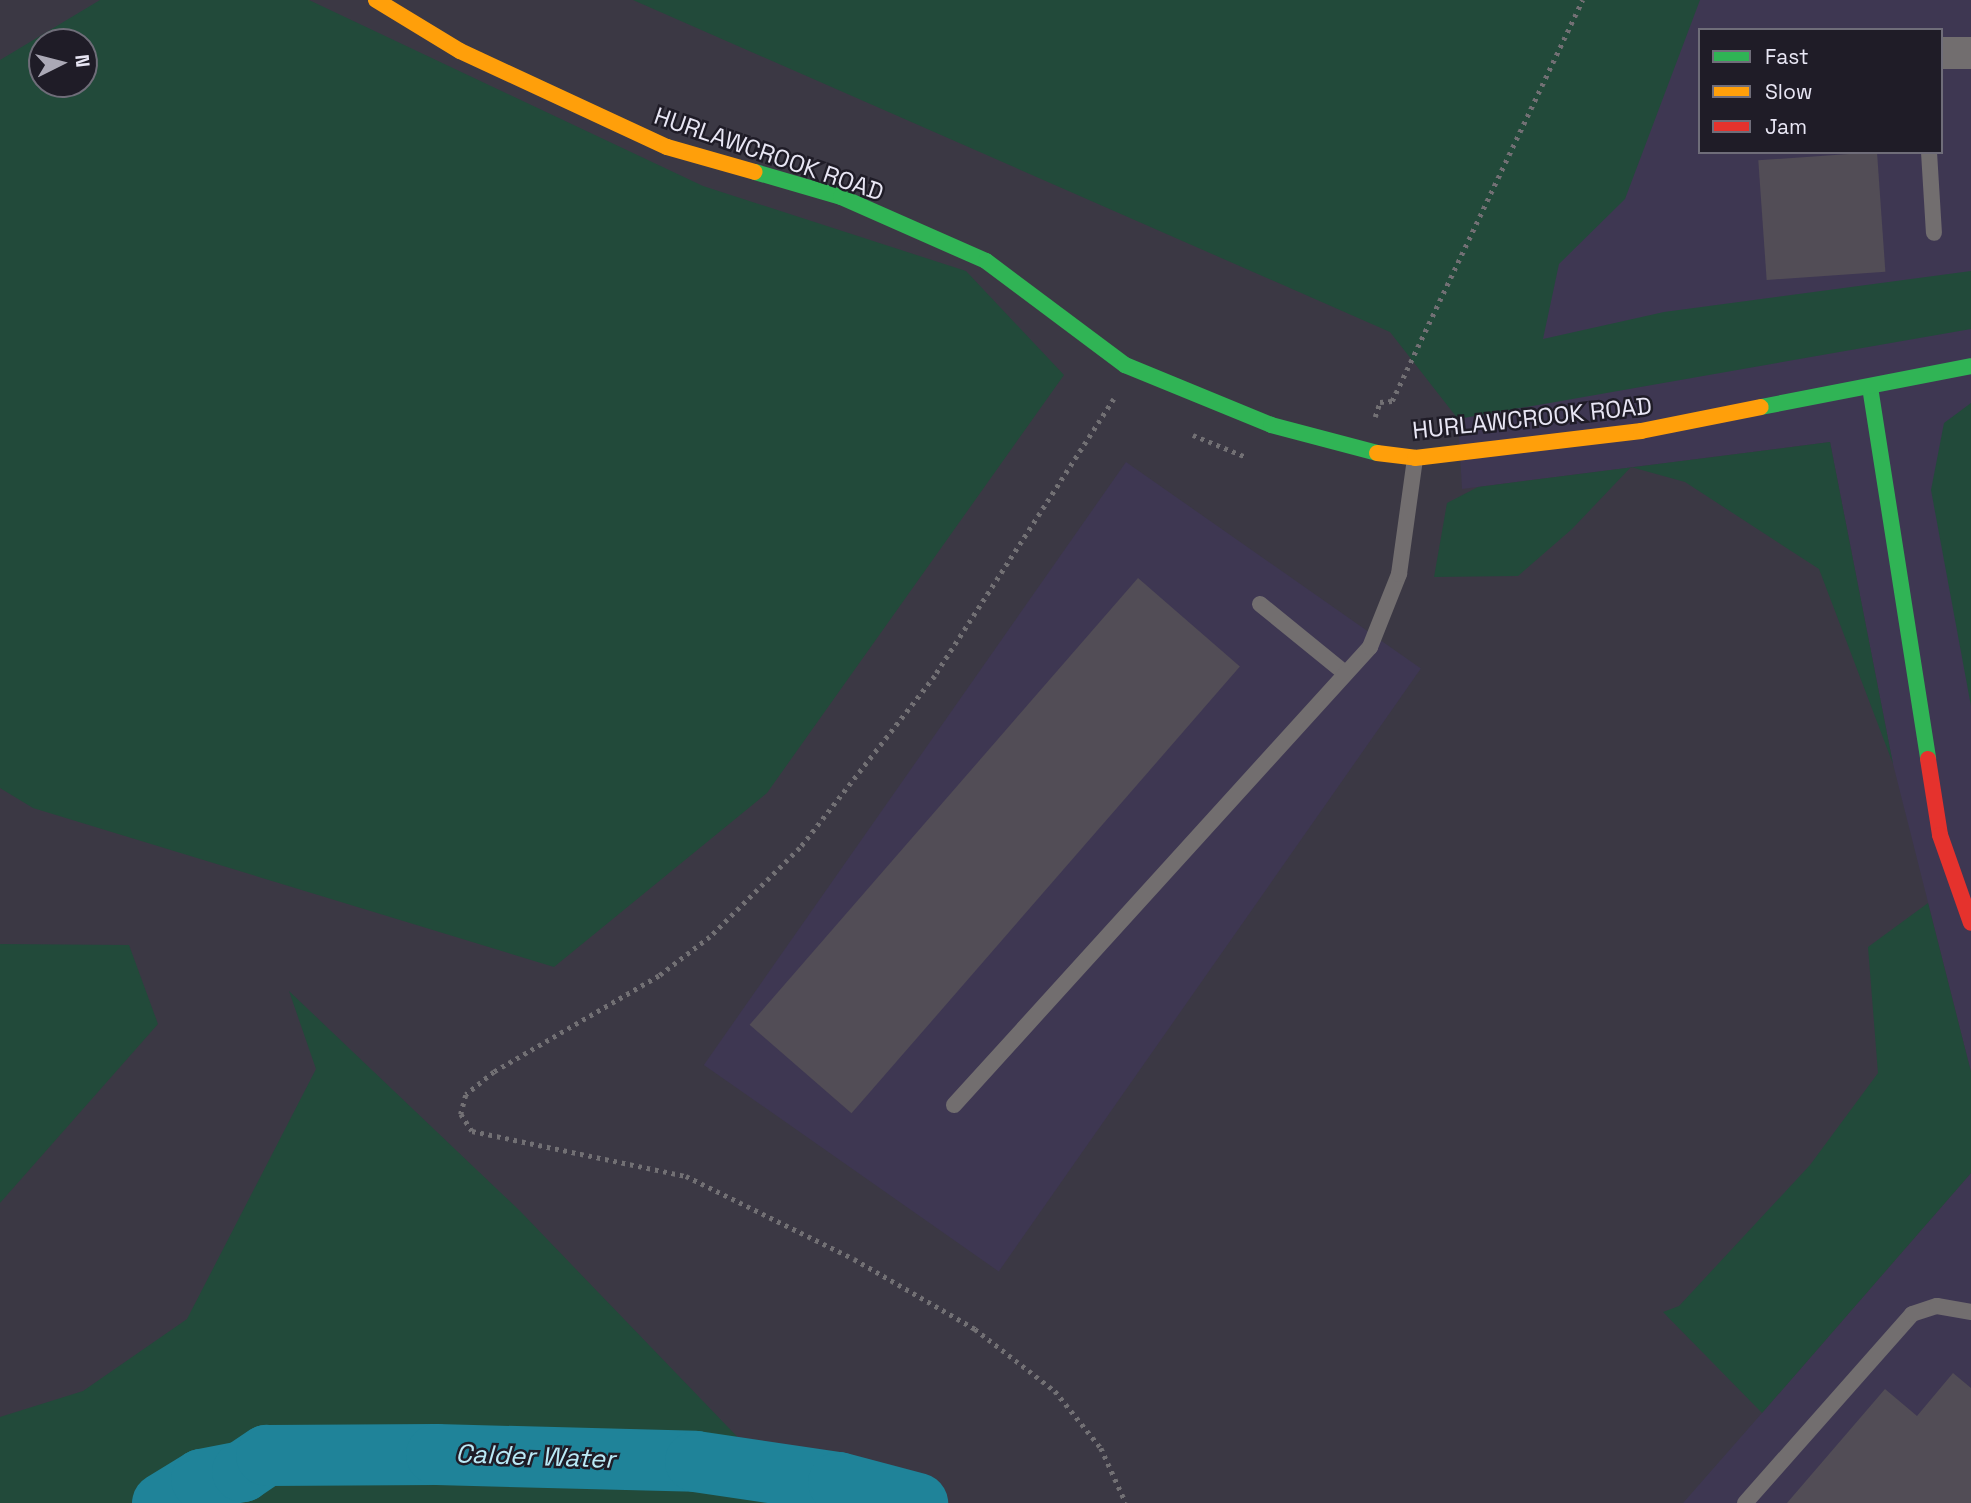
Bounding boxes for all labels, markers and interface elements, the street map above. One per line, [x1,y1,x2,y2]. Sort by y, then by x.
north arrow [28,28,98,98]
legend [1698,28,1943,154]
text: Fast [1765,43,1809,70]
text: N [69,53,95,69]
text: Slow [1765,78,1813,105]
street label: HURLAWCROOK ROAD [650,101,888,207]
text: Jam [1765,113,1807,140]
street label: HURLAWCROOK ROAD [1411,391,1653,445]
water label: Calder Water [455,1439,615,1475]

